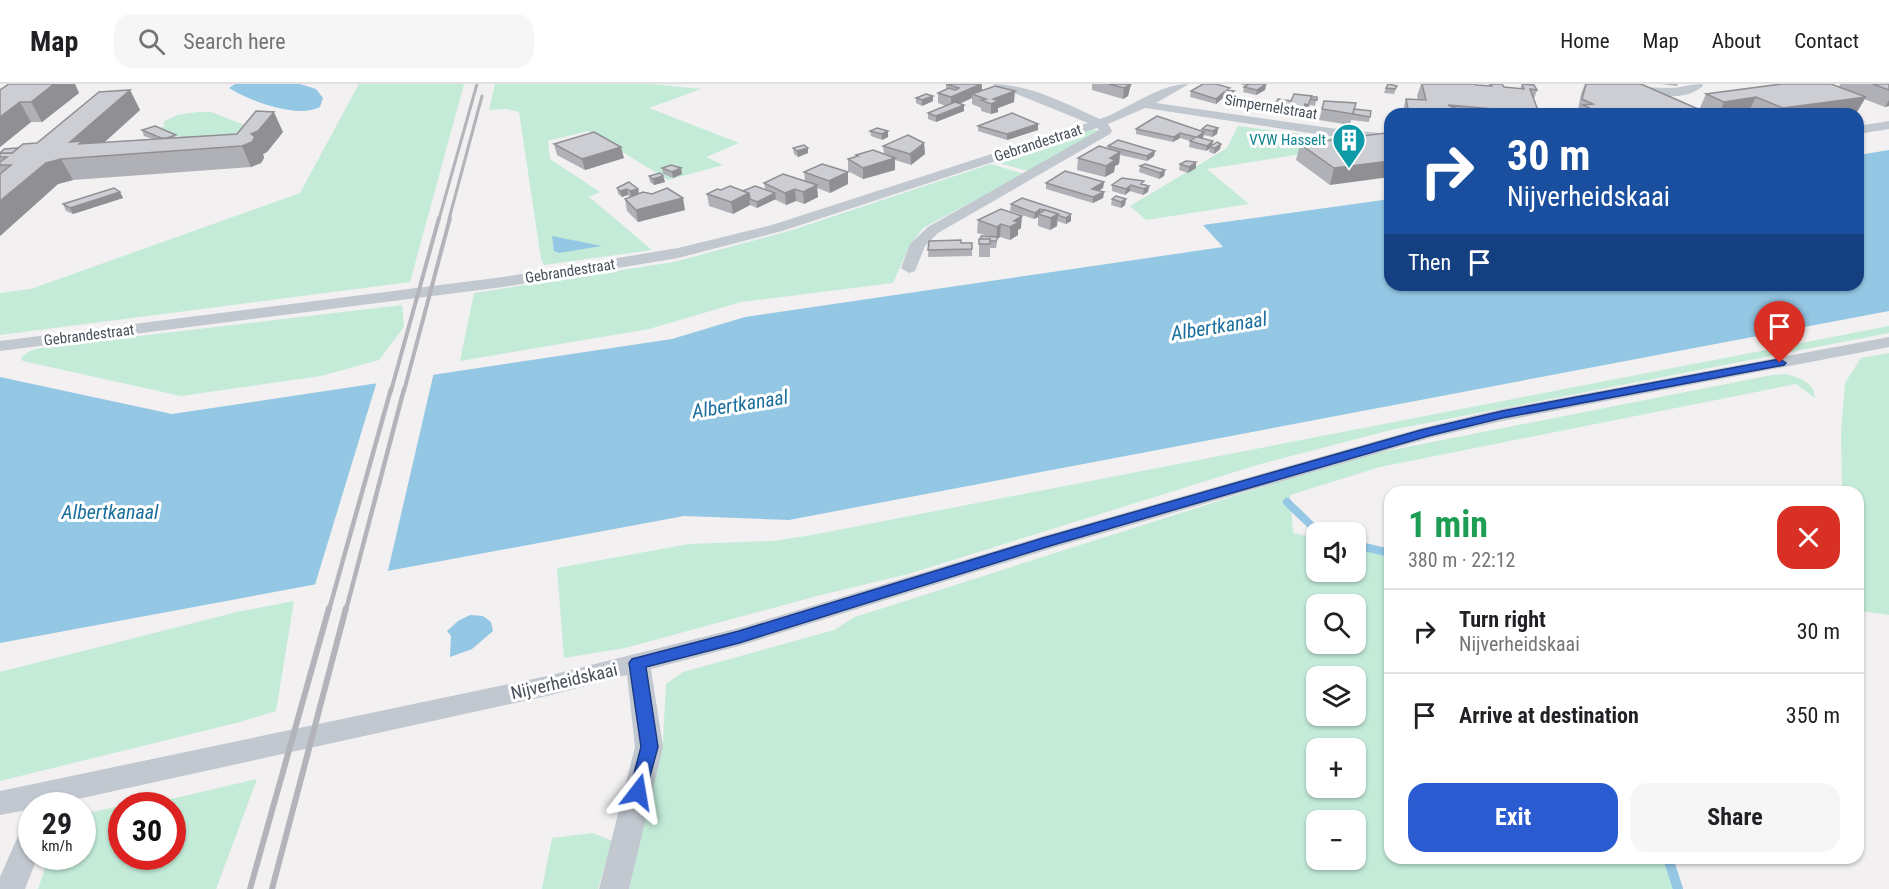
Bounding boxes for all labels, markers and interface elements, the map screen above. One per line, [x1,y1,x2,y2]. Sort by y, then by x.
search box [114,14,534,68]
text: Map [30,25,78,58]
icon: search [135,25,168,58]
text: Search here [183,29,286,54]
text: Home [1560,29,1610,53]
text: Map [1643,29,1679,53]
text: About [1712,29,1761,53]
text: Contact [1794,29,1859,53]
street label: Simpernelstraat [1223,91,1319,123]
street label: Gebrandestraat [992,120,1084,166]
building icon: VVW Hasselt [1331,122,1367,169]
place label: VVW Hasselt [1249,131,1326,149]
text: 30 m [1507,131,1590,180]
icon: right [1408,132,1486,210]
text: Nijverheidskaai [1507,181,1670,213]
icon: arrive [1463,246,1496,279]
text: Then [1408,250,1451,275]
street label: Gebrandestraat [524,255,616,287]
pin [1754,301,1805,363]
water label: Albertkanaal [1168,306,1269,346]
icon: arrive [1763,310,1796,343]
street label: Gebrandestraat [43,321,135,349]
water label: Albertkanaal [689,384,790,424]
water label: Albertkanaal [61,500,159,524]
text: 1 min [1408,504,1488,546]
button: close [1777,506,1840,569]
map controls [1306,522,1366,870]
button: sound [1306,522,1366,582]
text: 380 m · 22:12 [1408,548,1515,572]
button: search [1306,594,1366,654]
text: Turn right [1459,607,1546,632]
icon: right [1408,615,1441,648]
text: 30 m [1797,619,1840,644]
text: Nijverheidskaai [1459,632,1580,656]
street label: Nijverheidskaai [509,659,619,703]
button: layers [1306,666,1366,726]
icon: arrive [1408,699,1441,732]
text: Arrive at destination [1459,703,1639,728]
text: 350 m [1786,703,1840,728]
button: + [1306,738,1366,798]
position arrow [606,760,670,824]
button: Exit [1408,783,1618,852]
button: Share [1630,783,1840,852]
speed limit sign: 30 [108,792,186,870]
text: 29 [42,806,72,841]
button: − [1306,810,1366,870]
text: km/h [42,837,72,855]

